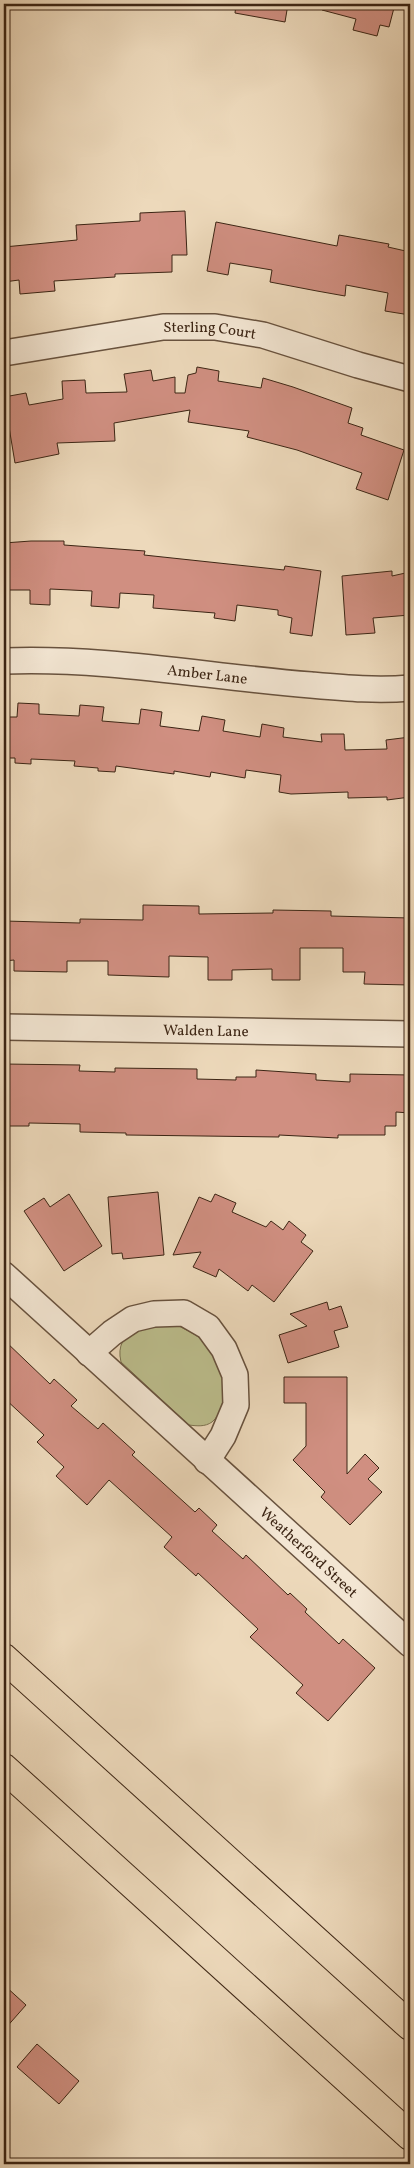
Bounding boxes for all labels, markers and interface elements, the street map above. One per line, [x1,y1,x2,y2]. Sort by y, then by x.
street label: Sterling Court [163,318,257,346]
street label: Amber Lane [166,661,248,691]
street label: Walden Lane [163,1021,249,1043]
street label: Weatherford Street [254,1503,362,1603]

